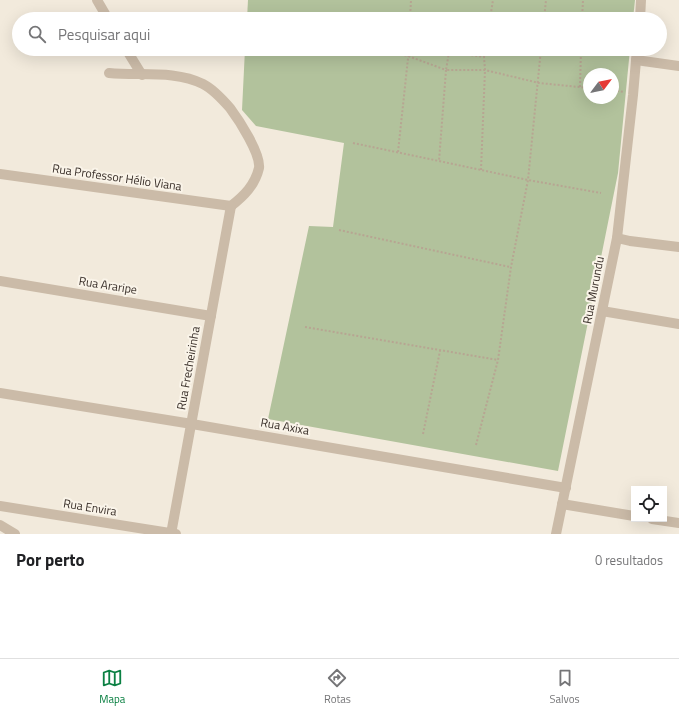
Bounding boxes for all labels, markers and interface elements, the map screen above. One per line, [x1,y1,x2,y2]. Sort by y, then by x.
search box [12,12,667,56]
icon: search [26,23,48,45]
text: Pesquisar aqui [58,23,150,46]
north arrow [583,68,619,104]
street label: Rua Professor Hélio Viana [51,159,183,195]
street label: Rua Murundu [577,255,609,325]
street label: Rua Araripe [77,271,139,299]
street label: Rua Frecheirinha [171,325,205,411]
street label: Rua Axixa [259,412,311,440]
map controls [631,486,667,522]
button: locate [631,486,667,522]
street label: Rua Envira [62,493,118,521]
text: Por perto [16,547,85,573]
text: 0 resultados [595,550,663,570]
tab: Mapa [99,667,125,707]
tab: Rotas [324,667,351,707]
tab: Salvos [550,667,580,707]

